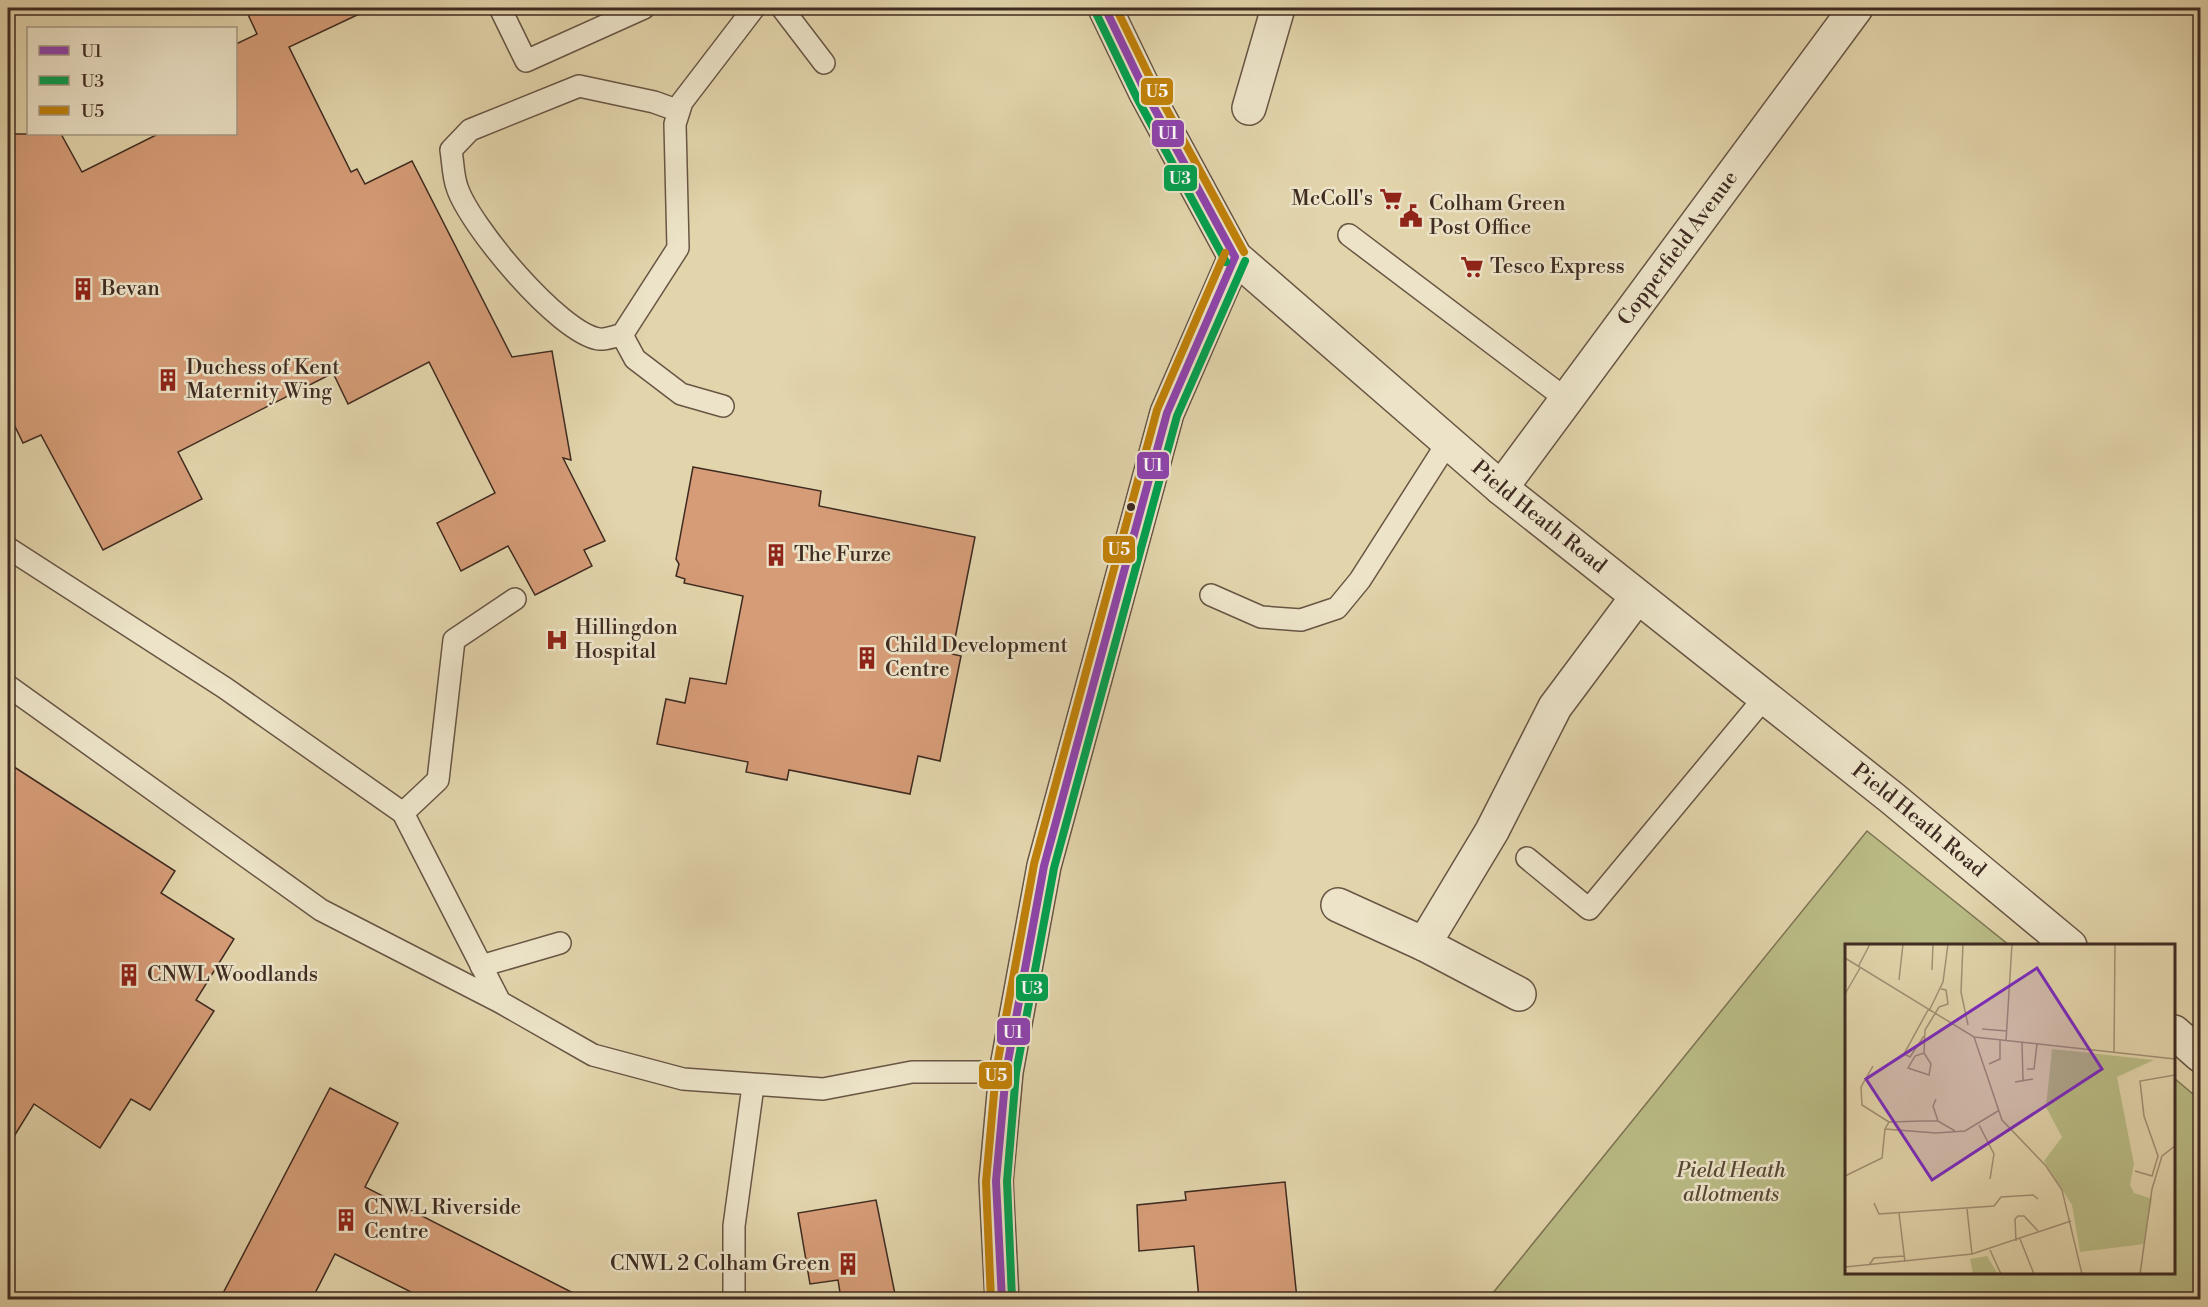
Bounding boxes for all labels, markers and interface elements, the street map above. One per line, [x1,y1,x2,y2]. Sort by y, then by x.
legend [27,27,237,135]
text: U1 [81,40,102,63]
text: U3 [81,70,104,93]
line badge: U5 [1140,77,1174,106]
text: U5 [1146,82,1168,102]
text: U5 [81,100,104,123]
line badge: U1 [1151,119,1185,148]
text: U1 [1158,124,1178,144]
line badge: U3 [1163,164,1198,192]
street label: Copperfield Avenue [1612,166,1744,331]
text: U3 [1169,169,1191,189]
place label: McColl's [1291,186,1373,212]
supermarket icon: McColl's [1378,186,1404,212]
place label: Colham Green Post Office [1429,191,1566,241]
public building icon: Colham Green Post Office [1398,203,1424,229]
supermarket icon: Tesco Express [1459,254,1485,280]
place label: Tesco Express [1490,254,1625,280]
building icon: Bevan [70,276,96,302]
place label: Bevan [100,276,160,302]
place label: Duchess of Kent Maternity Wing [186,355,340,405]
building icon: Duchess of Kent Maternity Wing [155,367,181,393]
line badge: U1 [1136,451,1170,480]
street label: Pield Heath Road [1466,455,1611,579]
text: U1 [1143,456,1163,476]
unlabelled marker [1125,501,1137,513]
line badge: U5 [1102,535,1136,564]
text: U5 [1108,540,1130,560]
building icon: The Furze [763,542,789,568]
place label: The Furze [794,542,891,568]
place label: Hillingdon Hospital [575,615,678,665]
hospital icon: Hillingdon Hospital [544,627,570,653]
place label: Child Development Centre [885,633,1069,683]
building icon: Child Development Centre [854,645,880,671]
street label: Pield Heath Road [1846,758,1991,883]
inset map [1845,944,2175,1274]
building icon: CNWL Woodlands [116,962,142,988]
place label: CNWL Woodlands [147,962,318,988]
line badge: U3 [1015,973,1049,1002]
text: U3 [1021,979,1043,999]
line badge: U1 [996,1017,1031,1046]
text: U1 [1003,1023,1023,1043]
line badge: U5 [978,1061,1013,1090]
text: U5 [985,1066,1007,1086]
park label: Pield Heath allotments [1675,1158,1786,1208]
place label: CNWL Riverside Centre [364,1195,521,1245]
building icon: CNWL Riverside Centre [333,1207,359,1233]
place label: CNWL 2 Colham Green [610,1251,830,1277]
building icon: CNWL 2 Colham Green [835,1251,861,1277]

